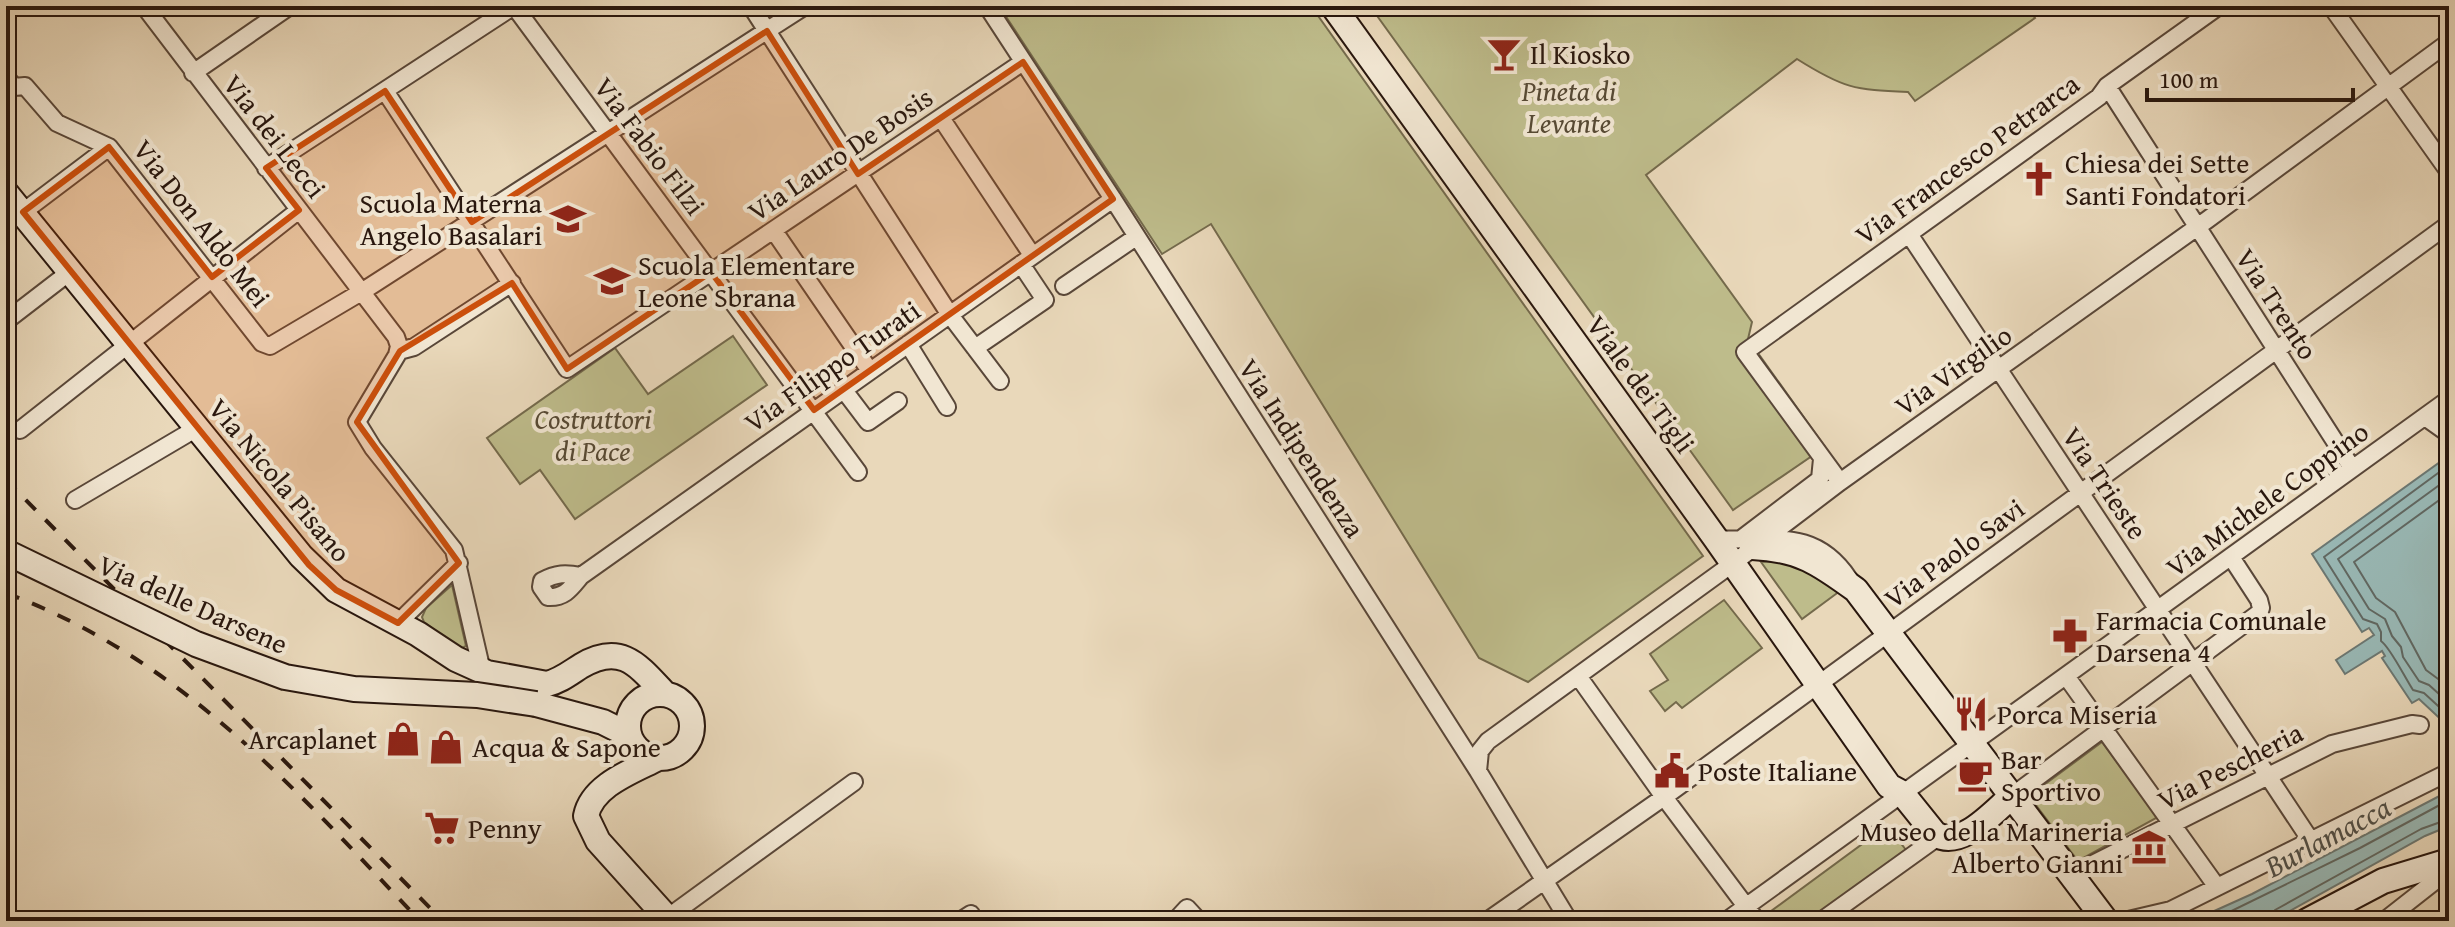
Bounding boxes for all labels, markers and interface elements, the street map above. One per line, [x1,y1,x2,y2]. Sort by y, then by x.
place label: Il Kiosko [1530,33,1630,74]
bar icon: Il Kiosko [1485,35,1523,73]
scale bar [2147,52,2353,102]
text: 100 m [2159,62,2219,97]
street label: Via Francesco Petrarca [1846,63,2088,254]
street label: Via dei Lecci [214,65,337,206]
street label: Via Fabio Filzi [585,68,716,224]
park label: Pineta di Levante [1521,70,1616,143]
street label: Via Lauro De Bosis [739,76,941,231]
street label: Via Don Aldo Mei [124,130,281,315]
place label: Chiesa dei Sette Santi Fondatori [2065,142,2249,215]
church icon: Chiesa dei Sette Santi Fondatori [2020,160,2058,198]
place label: Scuola Materna Angelo Basalari [360,182,543,255]
school or university icon: Scuola Materna Angelo Basalari [549,200,587,238]
street label: Via Trento [2226,240,2329,367]
place label: Scuola Elementare Leone Sbrana [638,244,855,317]
school or university icon: Scuola Elementare Leone Sbrana [593,262,631,300]
street label: Via Filippo Turati [735,289,928,442]
street label: Viale dei Tigli [1577,306,1706,461]
street label: Via Virgilio [1886,314,2020,425]
street label: Via Indipendenza [1229,350,1376,546]
street label: Via Nicola Pisano [199,389,361,571]
park label: Costruttori di Pace [535,398,651,471]
street label: Via Michele Coppino [2157,411,2377,586]
street label: Via Trieste [2053,418,2158,547]
street label: Via Paolo Savi [1875,488,2033,618]
street label: Via delle Darsene [92,543,295,664]
place label: Farmacia Comunale Darsena 4 [2096,599,2327,672]
pharmacy icon: Farmacia Comunale Darsena 4 [2051,617,2089,655]
place label: Porca Miseria [1997,693,2158,734]
restaurant icon: Porca Miseria [1952,695,1990,733]
street label: Via Pescheria [2150,711,2310,820]
place label: Arcaplanet [248,718,377,759]
shop icon: Arcaplanet [384,720,422,758]
place label: Acqua & Sapone [472,726,661,767]
shop icon: Acqua & Sapone [427,728,465,766]
place label: Bar Sportivo [2001,738,2101,811]
place label: Poste Italiane [1698,750,1857,791]
public building icon: Poste Italiane [1653,752,1691,790]
cafe icon: Bar Sportivo [1956,756,1994,794]
water label: Burlamacca [2256,785,2398,888]
place label: Penny [468,807,542,848]
supermarket icon: Penny [423,809,461,847]
place label: Museo della Marineria Alberto Gianni [1860,810,2124,883]
museum icon: Museo della Marineria Alberto Gianni [2130,828,2168,866]

